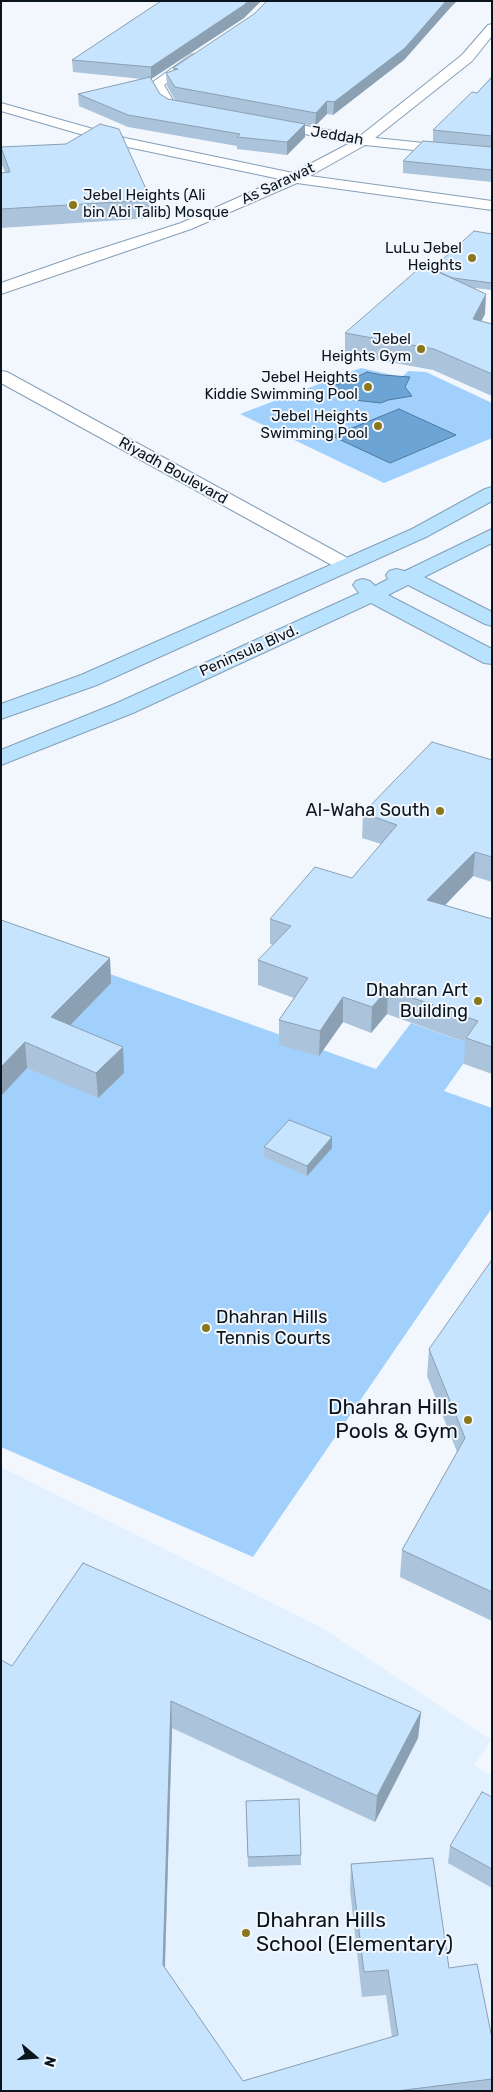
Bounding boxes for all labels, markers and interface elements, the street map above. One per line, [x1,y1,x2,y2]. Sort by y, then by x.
street label: Jeddah [309,123,365,149]
street label: As Sarawat [239,159,317,209]
place label: Jebel Heights (Ali bin Abi Talib) Mosque [83,187,229,222]
marker: Jebel Heights (Ali bin Abi Talib) Mosque [67,199,79,211]
place label: LuLu Jebel Heights [385,240,462,275]
marker: LuLu Jebel Heights [466,252,478,264]
place label: Jebel Heights Gym [321,331,411,366]
marker: Jebel Heights Gym [415,343,427,355]
place label: Jebel Heights Kiddie Swimming Pool [204,369,358,404]
marker: Jebel Heights Kiddie Swimming Pool [362,381,374,393]
place label: Jebel Heights Swimming Pool [261,408,368,443]
marker: Jebel Heights Swimming Pool [372,420,384,432]
street label: Riyadh Boulevard [115,434,231,508]
street label: Peninsula Blvd. [197,621,301,681]
place label: Al-Waha South [306,800,430,822]
marker: Al-Waha South [434,805,446,817]
place label: Dhahran Art Building [366,980,468,1022]
marker: Dhahran Art Building [472,995,484,1007]
place label: Dhahran Hills Tennis Courts [216,1307,331,1350]
marker: Dhahran Hills Tennis Courts [200,1322,212,1334]
place label: Dhahran Hills Pools & Gym [328,1395,458,1445]
marker: Dhahran Hills Pools & Gym [462,1414,474,1426]
place label: Dhahran Hills School (Elementary) [256,1908,453,1958]
marker: Dhahran Hills School (Elementary) [240,1927,252,1939]
north arrow [10,2032,60,2082]
text: N [40,2054,59,2069]

